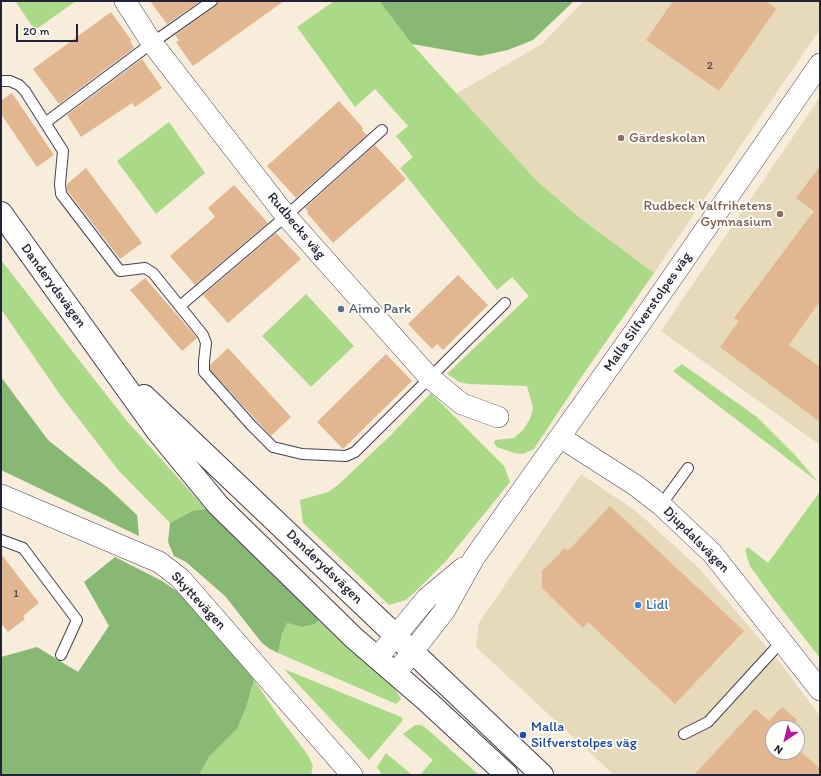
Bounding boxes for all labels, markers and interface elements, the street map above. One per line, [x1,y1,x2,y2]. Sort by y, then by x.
scale bar [18,16,80,42]
text: 20 m [23,24,50,38]
house number: 2 [707,59,713,73]
place label: Gärdeskolan [629,130,705,146]
marker: Gärdeskolan [616,133,626,143]
street label: Rudbecks väg [263,189,329,263]
place label: Rudbeck Valfrihetens Gymnasium [643,198,772,230]
marker: Rudbeck Valfrihetens Gymnasium [775,209,785,219]
street label: Danderydsvägen [17,241,89,331]
street label: Malla Silfverstolpes väg [600,249,696,375]
place label: Aimo Park [349,301,411,317]
marker: Aimo Park [336,304,346,314]
street label: Djupdalsvägen [659,503,733,577]
street label: Danderydsvägen [282,526,366,608]
street label: Skyttevägen [167,568,229,634]
house number: 1 [13,587,19,601]
place label: Lidl [646,597,668,613]
marker: Lidl [633,600,643,610]
place label: Malla Silfverstolpes väg [531,719,637,752]
north arrow [765,720,805,760]
marker: Malla Silfverstolpes väg [518,730,528,740]
text: N [772,742,785,757]

